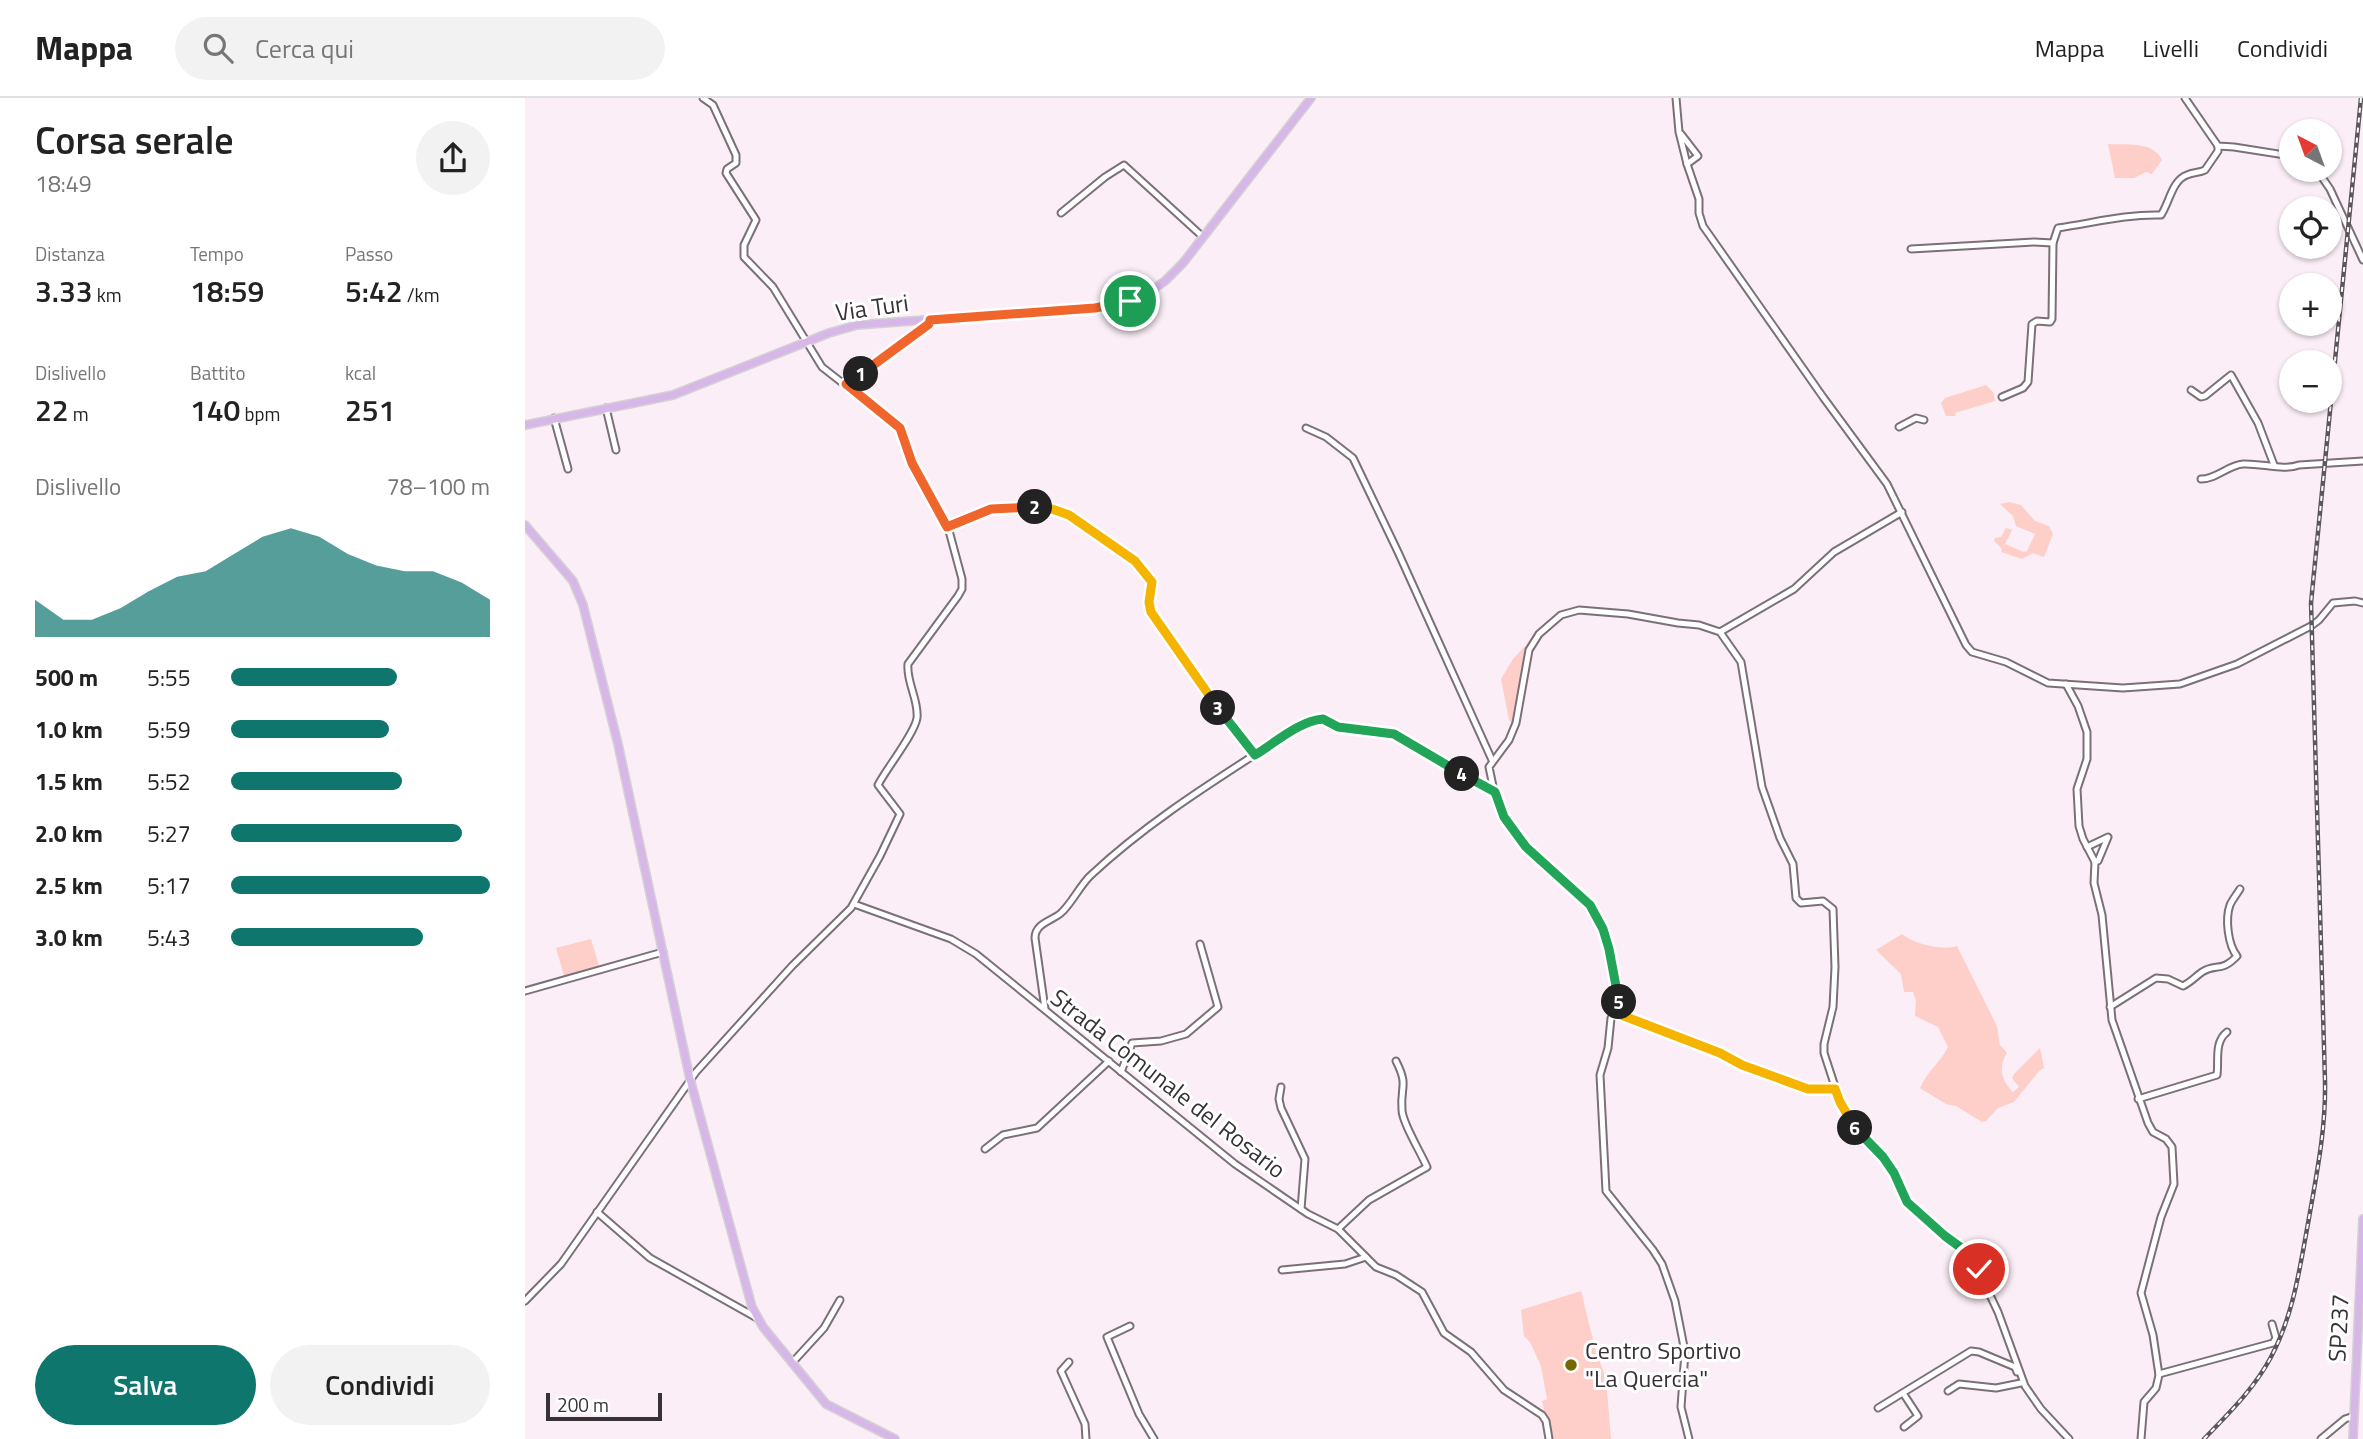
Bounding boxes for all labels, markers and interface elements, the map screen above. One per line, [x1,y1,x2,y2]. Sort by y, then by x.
search box [175,17,665,80]
text: Mappa [35,23,133,73]
icon: search [199,29,237,67]
text: Cerca qui [255,29,354,68]
text: Mappa [2035,30,2104,66]
text: Livelli [2142,30,2199,66]
text: Condividi [2237,30,2328,66]
text: Corsa serale [35,111,234,169]
north arrow [2279,119,2341,182]
map controls [2279,119,2342,413]
button: share [416,121,490,195]
text: 18:49 [35,166,92,201]
button: locate [2279,196,2342,259]
text: Distanza [35,239,105,268]
text: Tempo [190,239,244,268]
text: Passo [345,239,393,268]
text: 3.33 [35,268,93,314]
text: 18:59 [190,268,264,314]
text: 5:42 [345,268,403,314]
pin [1100,271,1160,331]
button: + [2279,273,2342,336]
text: km [93,280,122,309]
text: /km [403,280,440,309]
icon: arrive [1111,282,1149,320]
street label: Via Turi [833,284,911,330]
button: − [2279,350,2342,413]
pin: 1 [843,356,879,392]
text: Dislivello [35,358,106,387]
text: Battito [190,358,245,387]
text: kcal [345,358,376,387]
text: 1 [855,359,866,388]
text: 22 [35,387,69,433]
text: 140 [190,387,240,433]
text: 251 [345,387,395,433]
text: m [69,399,89,428]
text: bpm [240,399,280,428]
text: Dislivello [35,469,121,504]
text: 78–100 m [387,469,490,504]
pin: 2 [1017,490,1053,524]
text: 2 [1029,492,1040,521]
text: 500 m [35,660,98,695]
text: 5:55 [147,660,191,695]
pin: 3 [1201,690,1235,726]
text: 3 [1212,693,1223,722]
text: 1.0 km [35,712,103,747]
text: 5:59 [147,712,191,747]
pin: 4 [1445,756,1479,792]
text: 4 [1456,759,1467,788]
text: 1.5 km [35,764,103,799]
text: 5:52 [147,764,191,799]
text: 2.0 km [35,816,103,851]
text: 5:27 [147,816,191,851]
text: 2.5 km [35,868,103,903]
text: 5:17 [147,868,191,903]
text: 3.0 km [35,920,103,955]
text: 5:43 [147,920,191,955]
street label: Strada Comunale del Rosario [1043,980,1294,1187]
pin: 5 [1601,984,1637,1020]
text: 5 [1613,987,1624,1016]
pin: 6 [1837,1110,1873,1146]
text: 6 [1849,1113,1860,1142]
pin [1949,1239,2009,1299]
icon: check [1960,1250,1998,1288]
street label: SP237 [2318,1293,2358,1363]
place label: Centro Sportivo "La Quercia" [1585,1332,1742,1396]
button: Salva [35,1345,256,1425]
button: Condividi [270,1345,490,1425]
marker: Centro Sportivo "La Quercia" [1563,1357,1579,1373]
scale bar [546,1390,661,1422]
text: 200 m [557,1390,609,1419]

